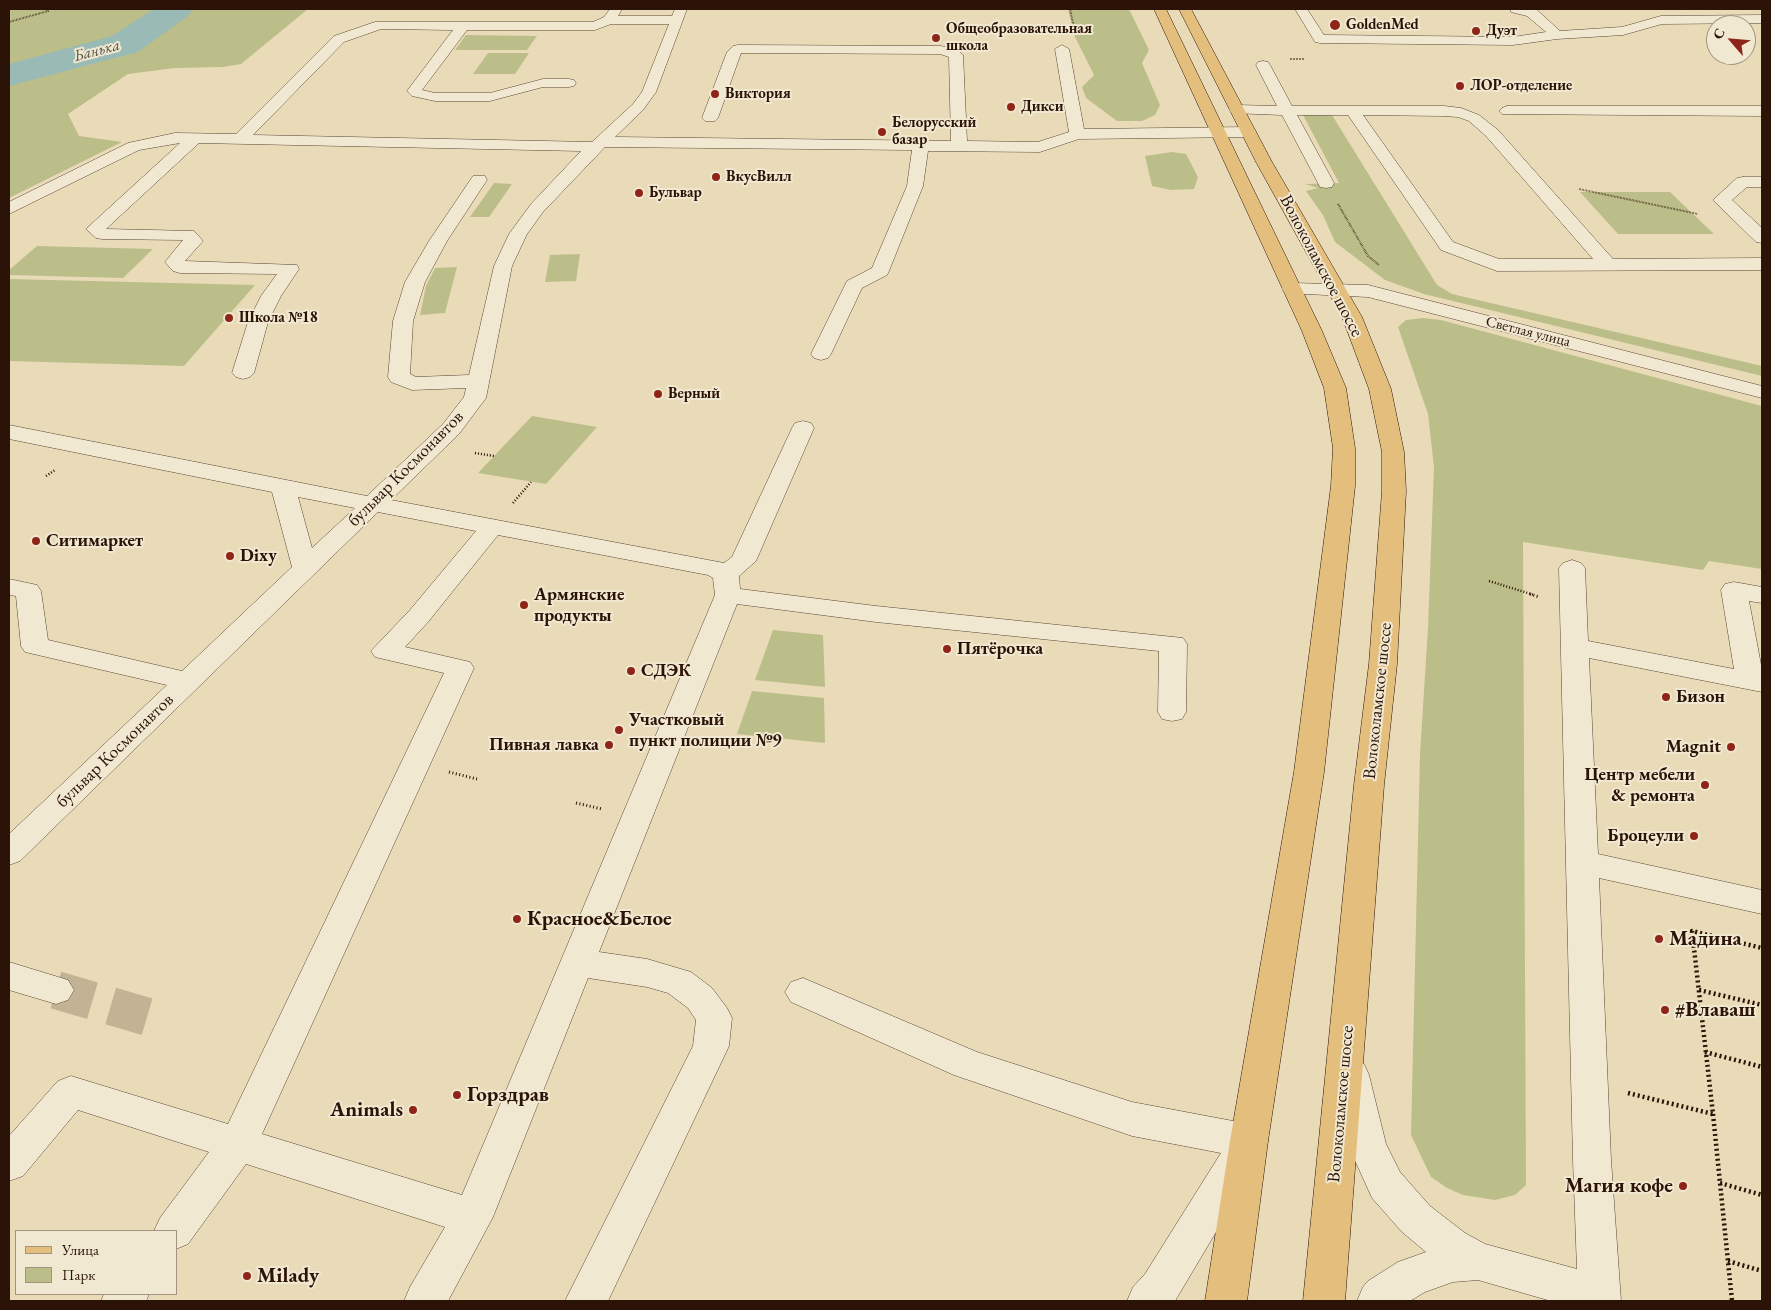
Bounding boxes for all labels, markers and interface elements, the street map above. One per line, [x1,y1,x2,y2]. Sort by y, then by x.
north arrow [1706,15,1756,65]
place label: GoldenMed [1346,16,1419,34]
marker: GoldenMed [1328,18,1342,32]
place label: Общеобразовательная школа [946,20,1092,55]
place label: Дуэт [1486,22,1517,40]
marker: Дуэт [1470,25,1482,37]
text: С [1708,25,1729,42]
marker: Общеобразовательная школа [930,32,942,44]
water label: Банька [72,36,122,66]
place label: ЛОР-отделение [1470,77,1572,95]
marker: ЛОР-отделение [1454,80,1466,92]
place label: Виктория [725,85,791,103]
marker: Виктория [709,88,721,100]
place label: Дикси [1021,98,1064,116]
marker: Дикси [1005,101,1017,113]
place label: Белорусский базар [892,114,976,149]
marker: Белорусский базар [876,126,888,138]
place label: ВкусВилл [726,168,792,186]
marker: ВкусВилл [710,171,722,183]
place label: Бульвар [649,184,702,202]
marker: Бульвар [633,187,645,199]
street label: Волоколамское шоссе [1274,191,1368,341]
place label: Школа №18 [239,309,318,327]
marker: Школа №18 [223,312,235,324]
street label: Светлая улица [1484,313,1572,351]
place label: Верный [668,385,720,403]
marker: Верный [652,388,664,400]
street label: бульвар Космонавтов [344,407,468,531]
place label: Ситимаркет [46,530,143,552]
marker: Ситимаркет [30,535,42,547]
place label: Dixy [240,545,277,567]
marker: Dixy [224,550,236,562]
place label: Армянские продукты [534,584,624,626]
marker: Армянские продукты [518,599,530,611]
street label: Волоколамское шоссе [1359,622,1397,780]
place label: Пятёрочка [957,638,1043,660]
marker: Пятёрочка [941,643,953,655]
place label: СДЭК [641,660,691,682]
marker: СДЭК [625,665,637,677]
place label: Бизон [1676,686,1725,708]
street label: бульвар Космонавтов [52,689,178,813]
marker: Бизон [1660,691,1672,703]
place label: Участковый пункт полиции №9 [629,709,781,752]
marker: Участковый пункт полиции №9 [613,724,625,736]
place label: Пивная лавка [489,734,599,756]
place label: Magnit [1666,736,1721,758]
marker: Пивная лавка [603,739,615,751]
marker: Magnit [1725,741,1737,753]
place label: Центр мебели & ремонта [1584,764,1695,806]
marker: Центр мебели & ремонта [1699,779,1711,791]
place label: Броцеули [1607,825,1684,847]
marker: Броцеули [1688,830,1700,842]
place label: Красное&Белое [527,906,672,932]
marker: Красное&Белое [511,913,523,925]
place label: Мадина [1669,926,1742,952]
marker: Мадина [1653,933,1665,945]
place label: #Влаваш [1675,997,1755,1023]
marker: #Влаваш [1659,1004,1671,1016]
street label: Волоколамское шоссе [1323,1025,1359,1183]
place label: Горздрав [467,1082,549,1108]
marker: Горздрав [451,1089,463,1101]
place label: Animals [330,1097,403,1123]
marker: Animals [407,1104,419,1116]
place label: Магия кофе [1565,1173,1673,1199]
marker: Магия кофе [1677,1180,1689,1192]
legend [15,1230,178,1295]
text: Улица [62,1240,99,1259]
place label: Milady [257,1263,319,1289]
text: Парк [62,1265,95,1284]
marker: Milady [241,1270,253,1282]

